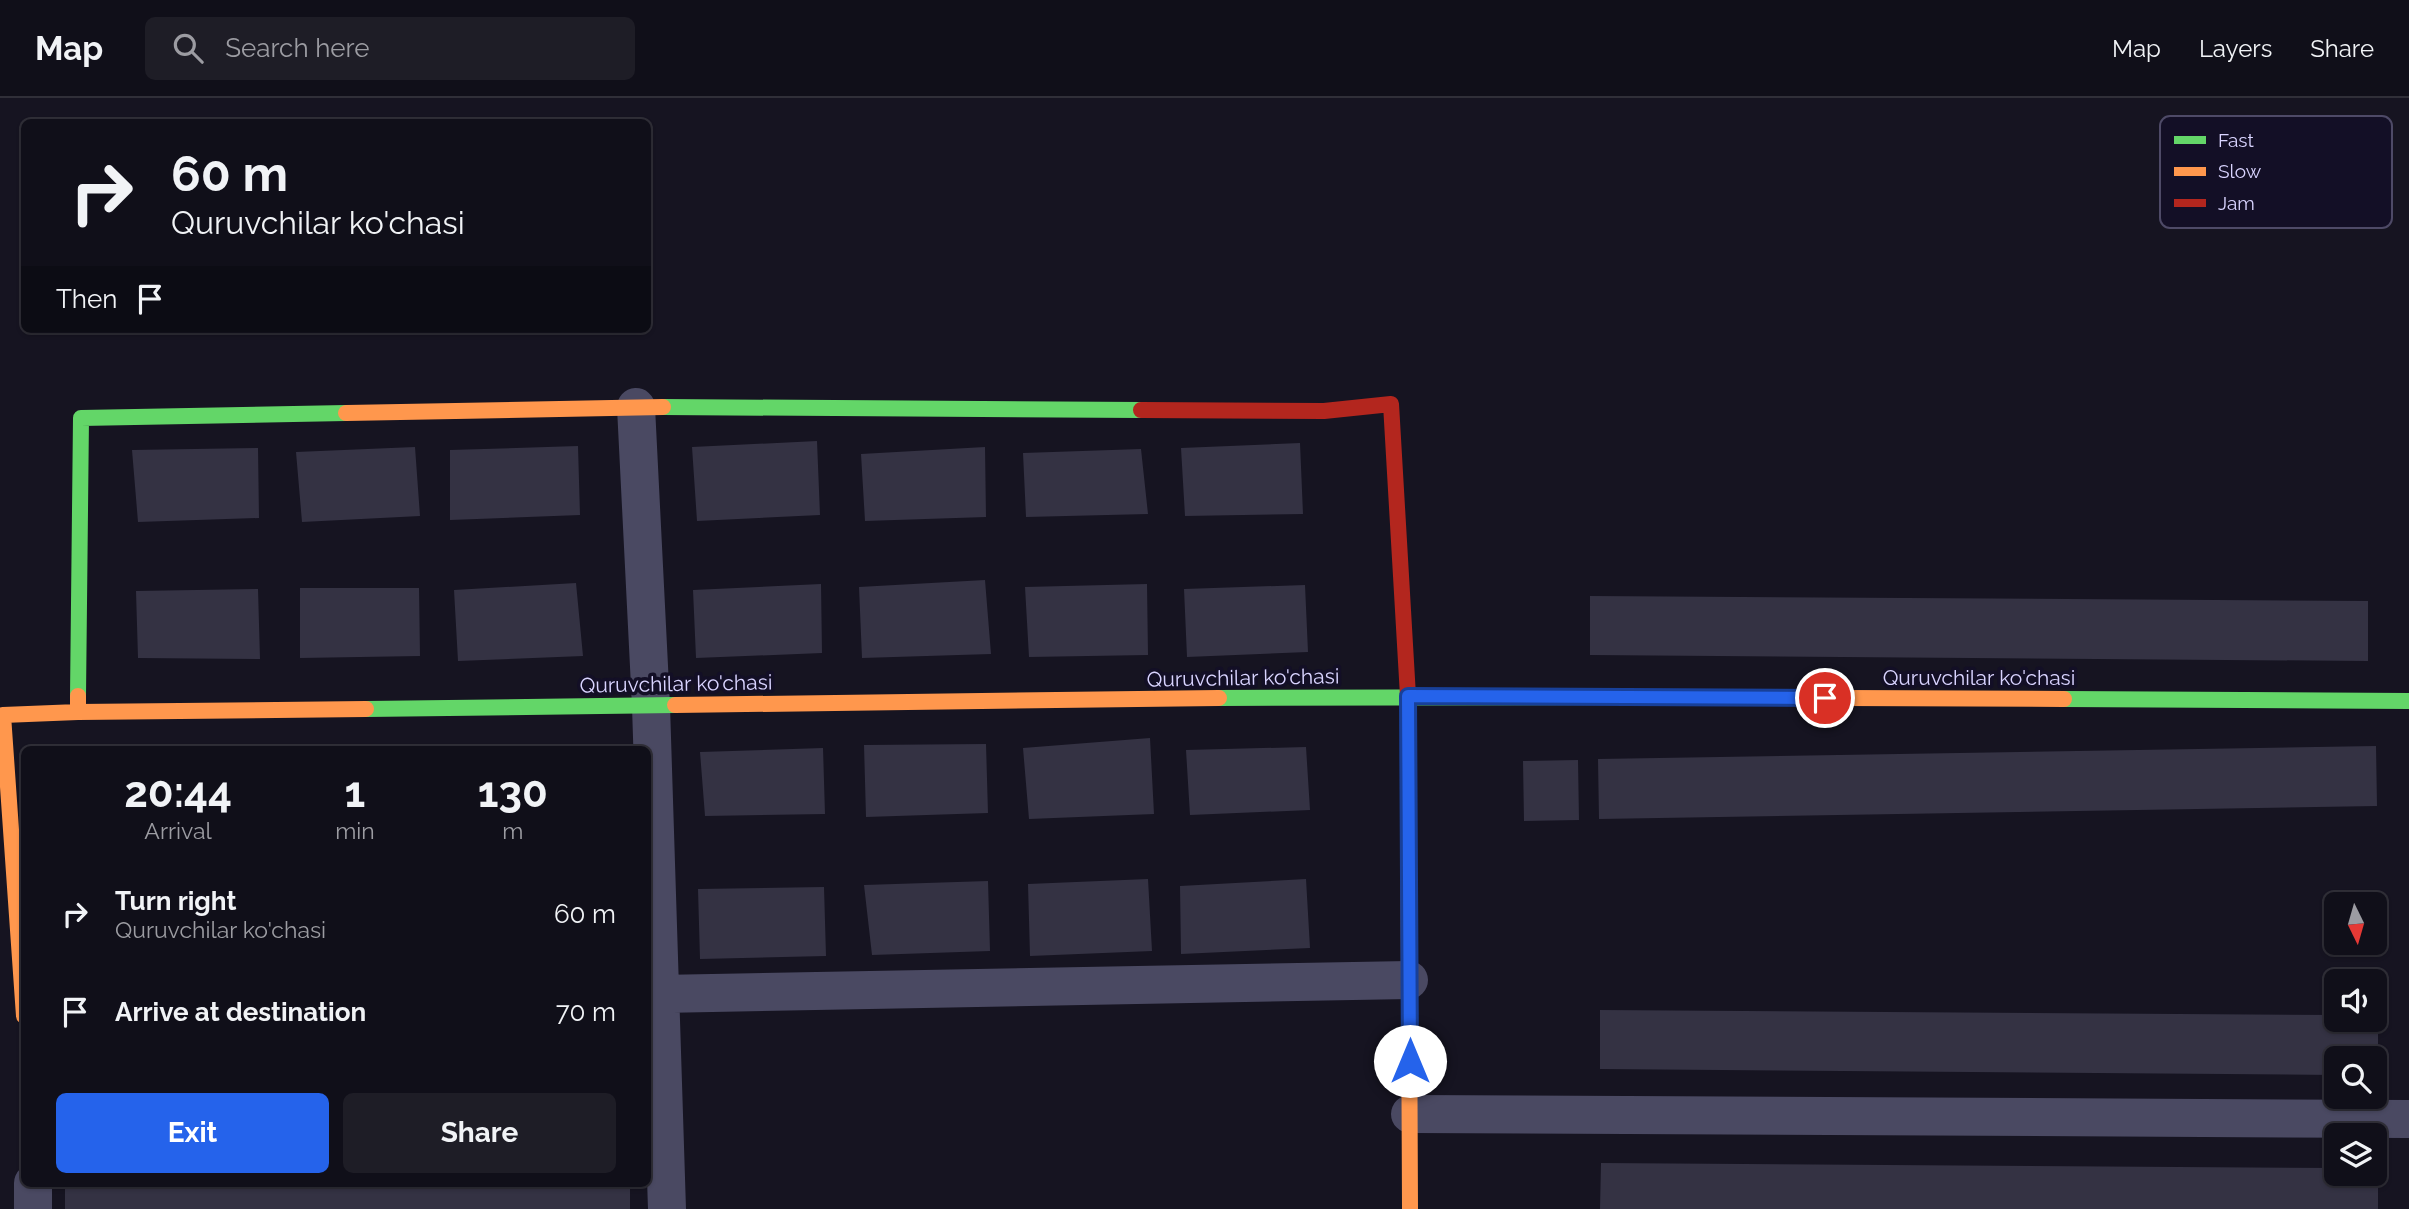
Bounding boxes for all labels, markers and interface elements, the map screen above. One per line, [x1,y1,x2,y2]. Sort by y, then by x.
search box [145,17,635,80]
text: Map [35,29,103,68]
icon: search [169,29,207,67]
text: Search here [225,33,370,63]
text: Map [2112,34,2161,63]
text: Layers [2199,34,2272,63]
text: Share [2310,34,2374,63]
legend [2160,116,2392,228]
text: Fast [2218,129,2254,151]
text: 60 m [171,145,288,202]
icon: right [56,147,147,238]
text: Slow [2218,160,2262,182]
text: Jam [2218,192,2255,214]
text: Quruvchilar ko'chasi [171,204,465,241]
icon: arrive [131,280,169,318]
text: Then [56,284,117,314]
street label: Quruvchilar ko'chasi [1146,663,1340,692]
street label: Quruvchilar ko'chasi [1883,665,2075,690]
pin [1795,668,1855,728]
street label: Quruvchilar ko'chasi [579,669,773,698]
icon: arrive [1806,679,1844,717]
text: 20:44 [124,768,232,817]
text: 1 [345,768,365,817]
text: 130 [478,768,548,817]
text: Arrival [144,817,212,844]
text: min [335,817,375,844]
text: m [502,817,523,844]
text: Turn right [115,886,236,916]
north arrow [2324,892,2387,956]
map controls [2324,892,2387,1186]
icon: right [56,895,94,933]
text: 60 m [554,899,616,929]
text: Quruvchilar ko'chasi [115,916,326,943]
button: sound [2324,969,2387,1032]
icon: arrive [56,993,94,1031]
text: Arrive at destination [115,997,366,1027]
text: 70 m [556,997,616,1027]
position arrow [1373,1024,1447,1098]
button: search [2324,1046,2387,1109]
button: Exit [56,1093,329,1173]
button: Share [343,1093,616,1173]
button: layers [2324,1123,2387,1186]

